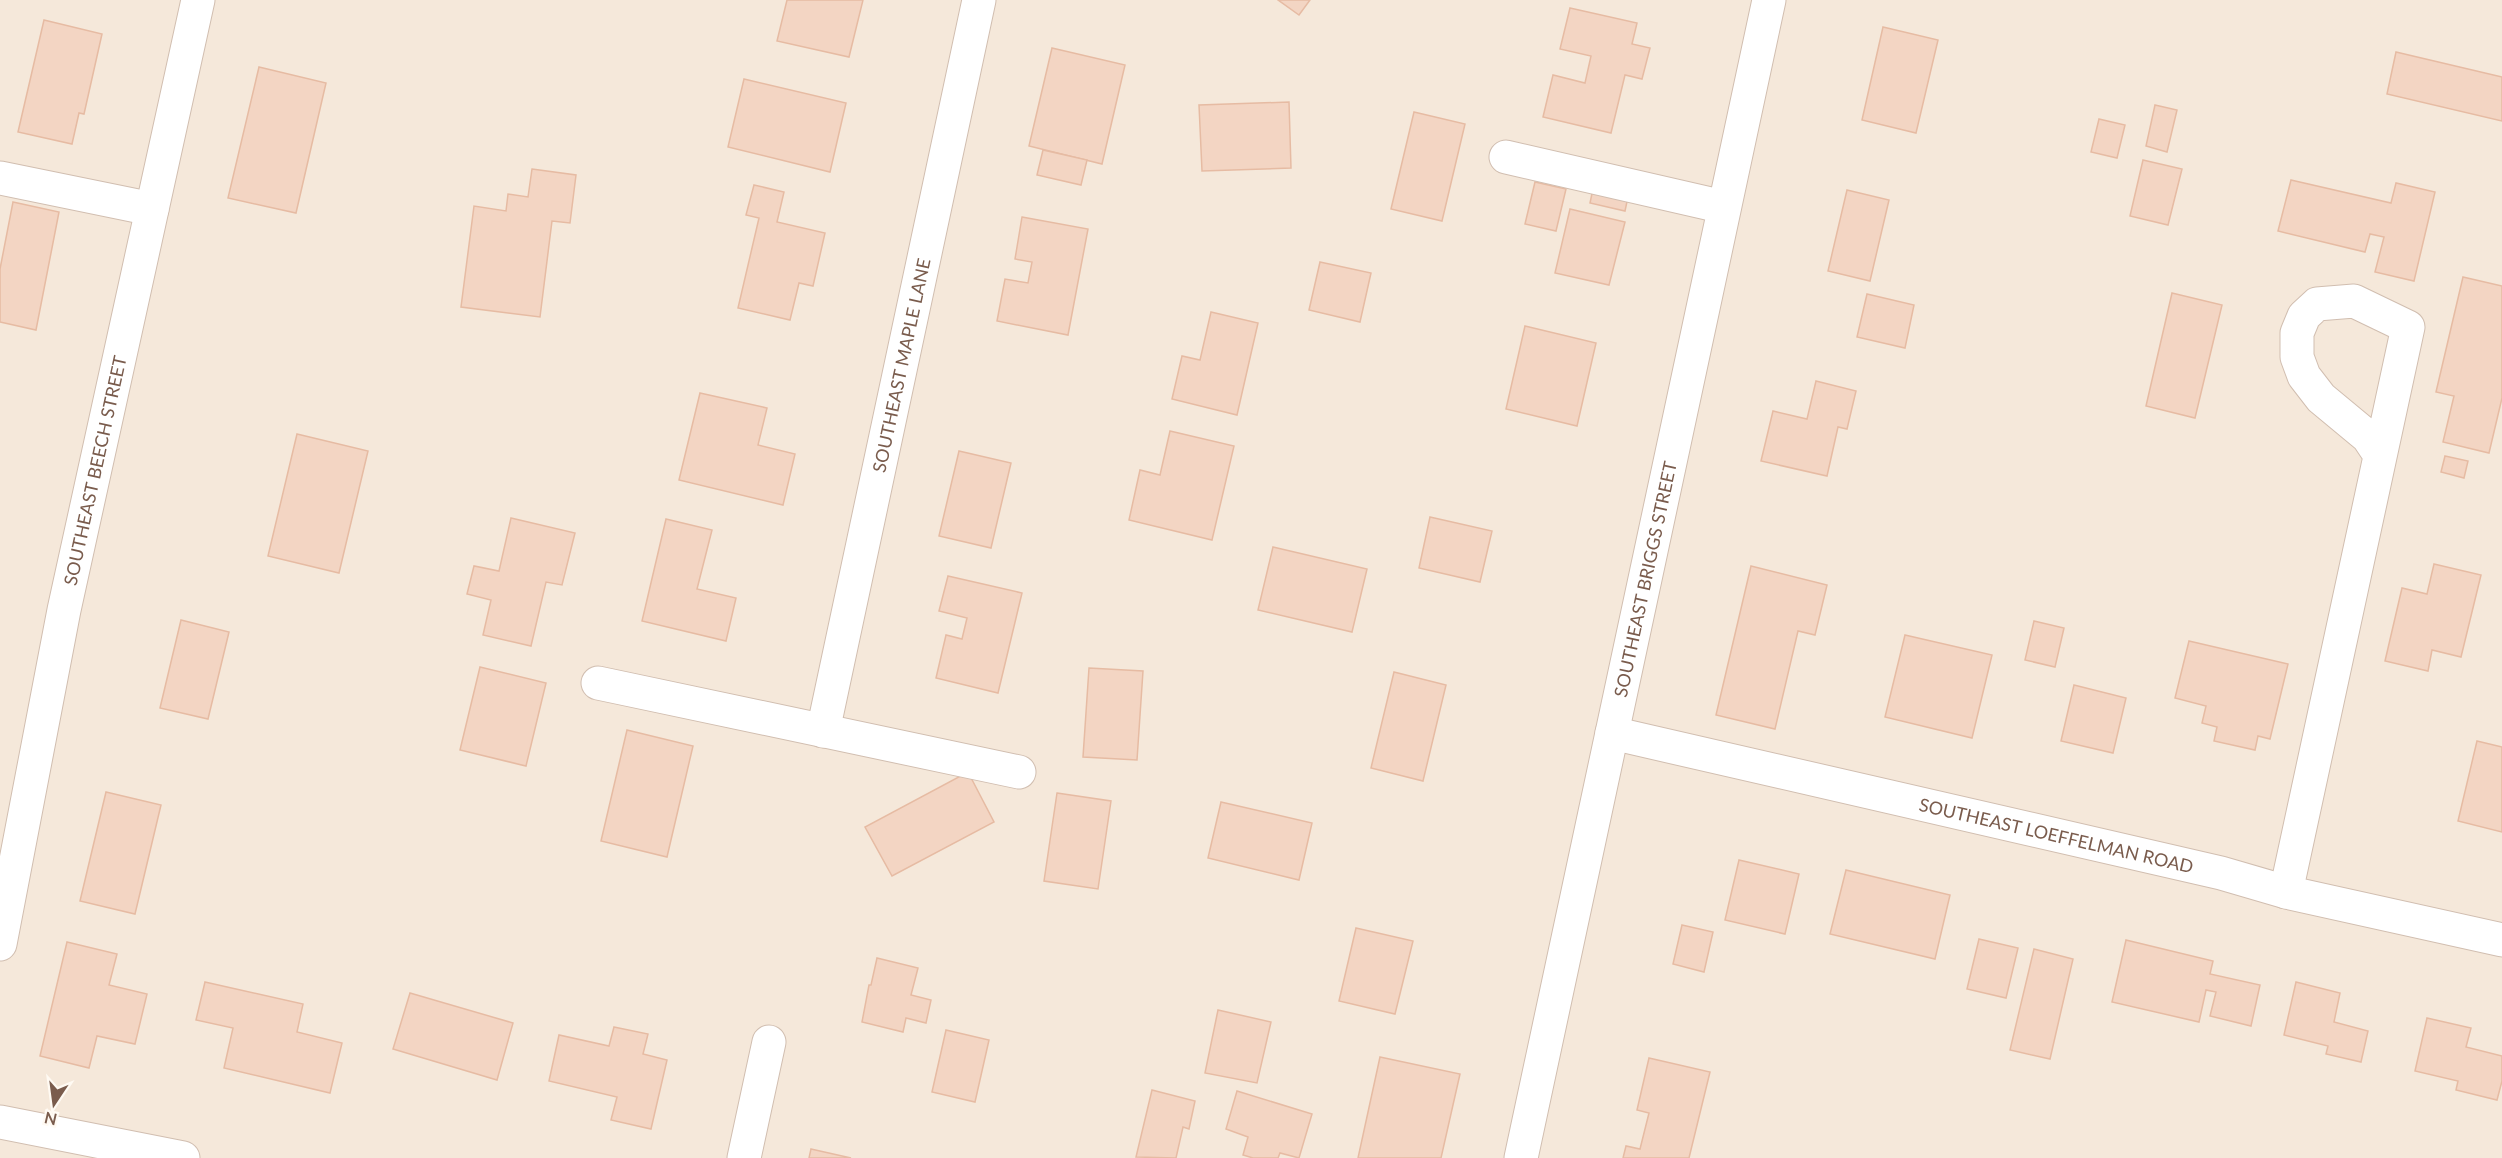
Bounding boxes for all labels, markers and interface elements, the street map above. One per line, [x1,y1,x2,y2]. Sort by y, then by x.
street label: SOUTHEAST MAPLE LANE [868,256,935,474]
street label: SOUTHEAST BEECH STREET [59,353,131,587]
street label: SOUTHEAST BRIGGS STREET [1609,459,1681,699]
street label: SOUTHEAST LOEFFELMAN ROAD [1917,793,2196,877]
north arrow [24,1074,84,1134]
text: N [42,1108,59,1130]

